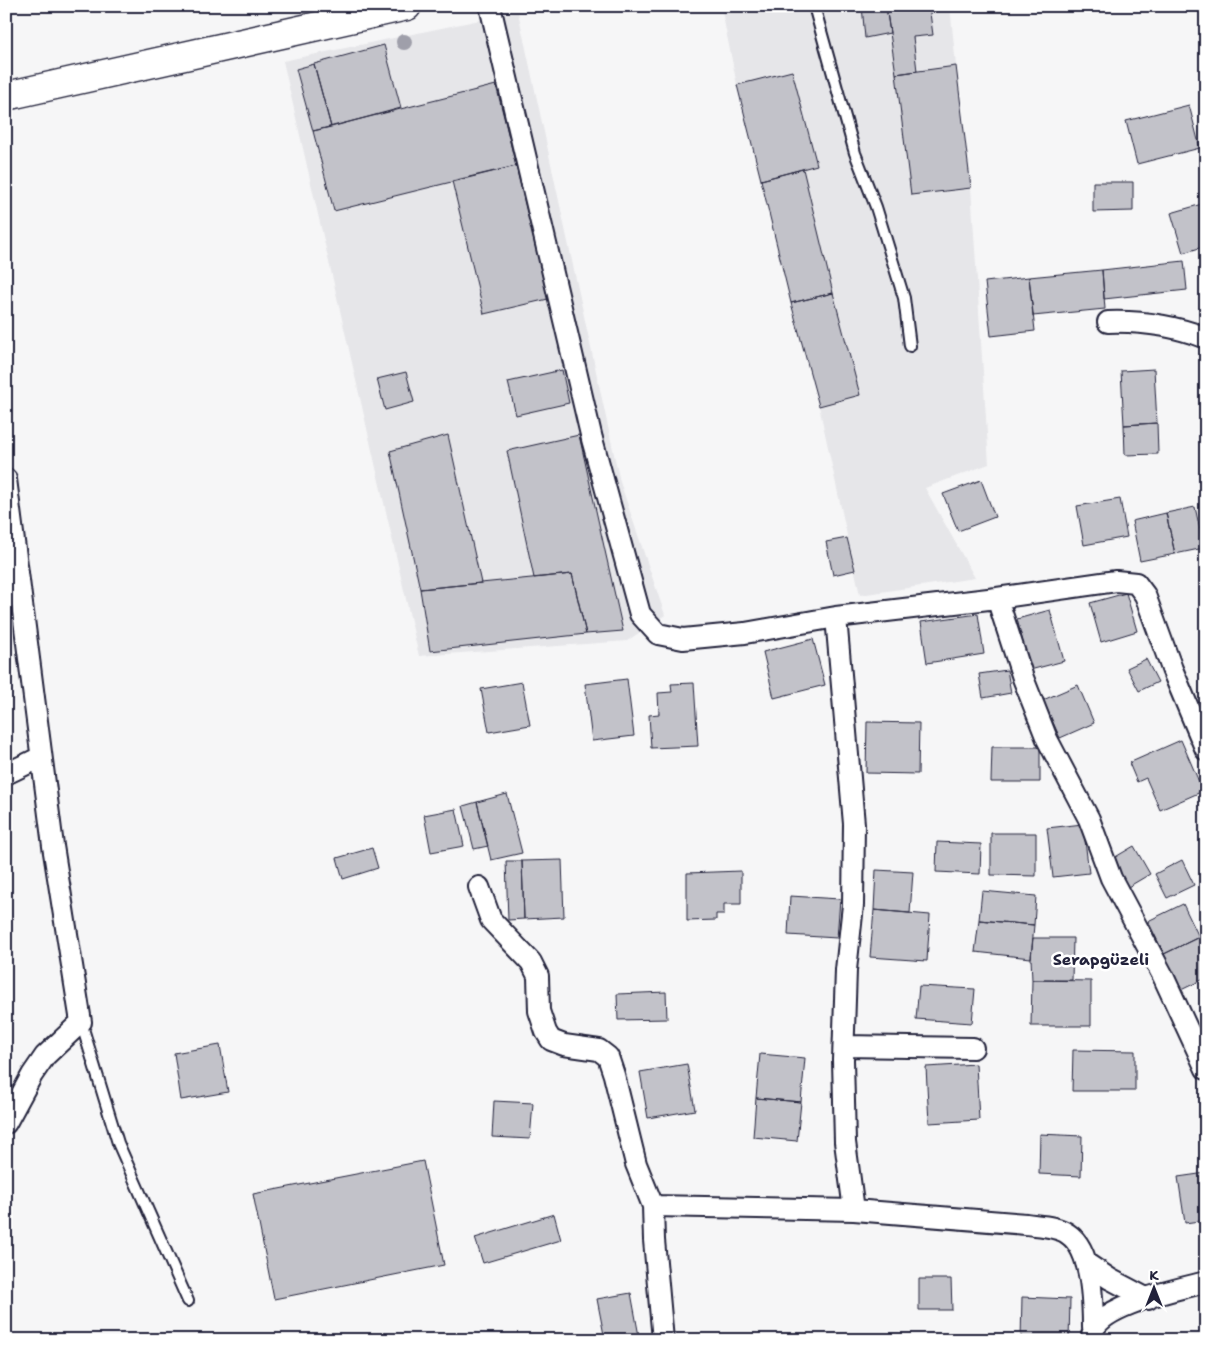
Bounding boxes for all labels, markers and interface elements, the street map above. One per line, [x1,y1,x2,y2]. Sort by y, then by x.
district label: Serapgüzeli [1053,949,1149,970]
north arrow [1130,1264,1180,1314]
text: K [1149,1266,1159,1284]

